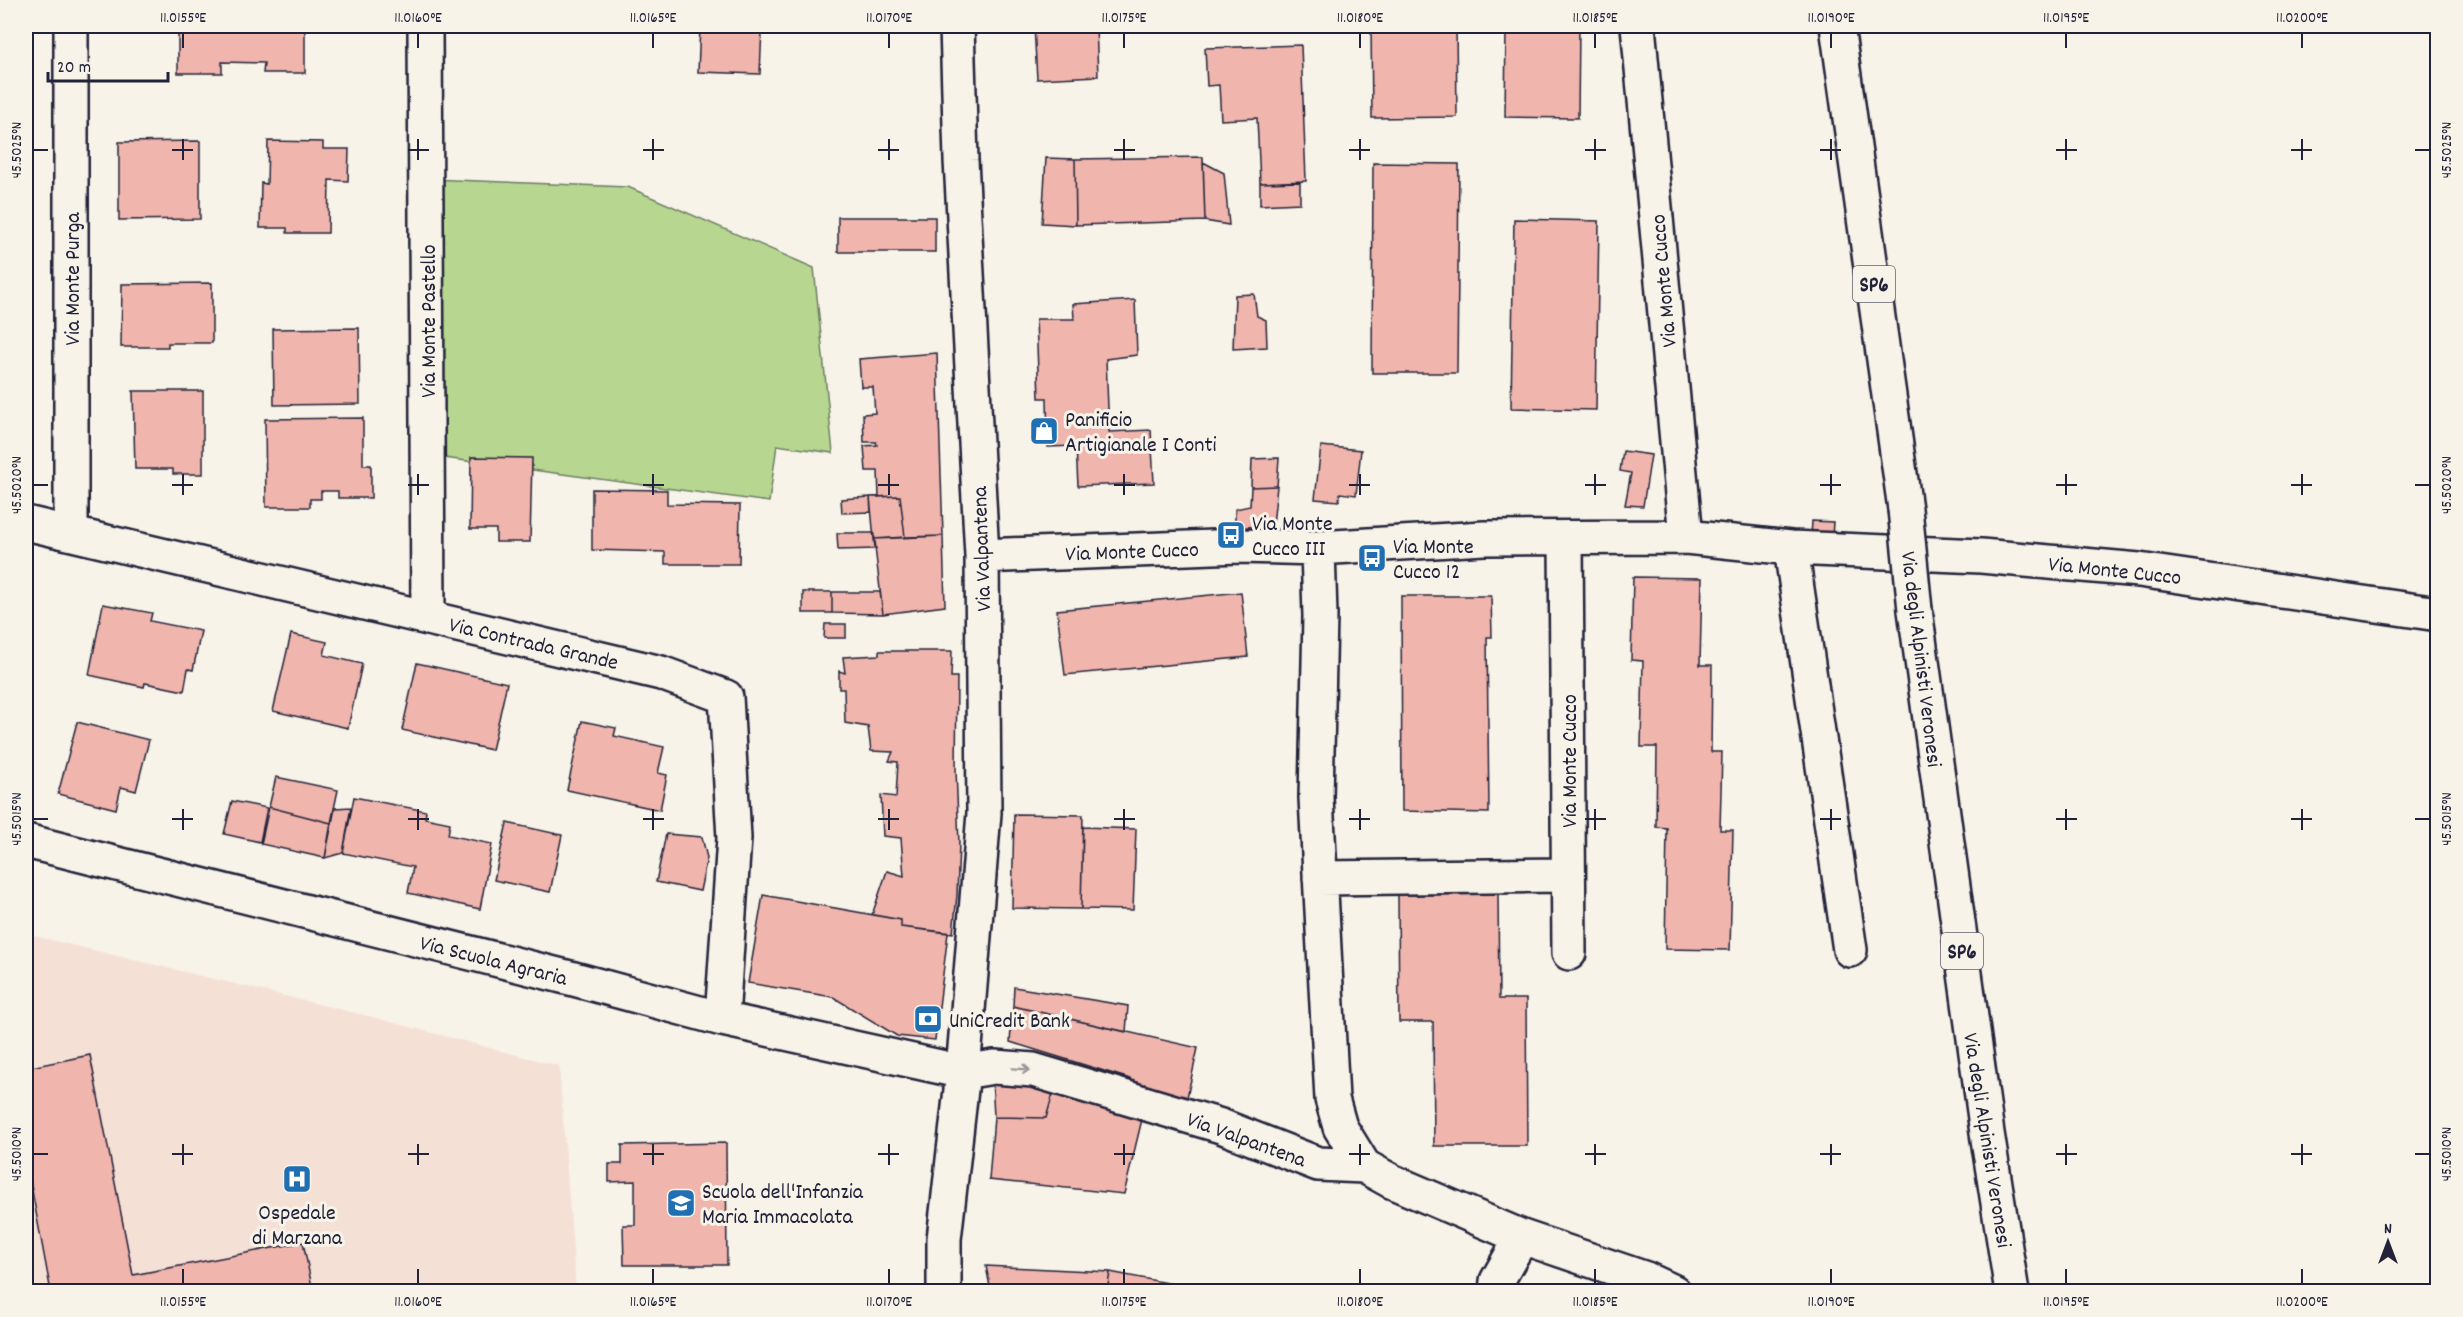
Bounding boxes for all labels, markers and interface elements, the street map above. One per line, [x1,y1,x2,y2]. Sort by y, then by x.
text: 11.0155°E [160,8,206,30]
text: 11.0160°E [394,8,442,30]
text: 11.0165°E [630,8,676,30]
text: 11.0170°E [866,8,912,30]
text: 11.0175°E [1102,8,1147,30]
text: 11.0180°E [1337,8,1383,30]
text: 11.0185°E [1572,8,1618,30]
text: 11.0190°E [1807,8,1855,30]
text: 11.0195°E [2043,8,2089,30]
text: 11.0200°E [2276,8,2328,30]
scale bar [48,45,168,83]
text: 20 m [57,56,91,81]
text: 45.5025°N [7,122,29,178]
text: 45.5025°N [2437,122,2459,178]
street label: Via Monte Purga [59,212,90,346]
street label: Via Monte Cucco [1644,213,1687,349]
street label: Via Monte Pastello [415,244,446,398]
road number: SP6 [1853,266,1895,302]
place label: Panificio Artigianale I Conti [1065,406,1217,462]
shop icon: Panificio Artigianale I Conti [1028,415,1060,447]
text: 45.5020°N [7,456,29,514]
text: 45.5020°N [2437,456,2459,514]
street label: Via Valpantena [966,485,1001,612]
place label: Via Monte Cucco III [1252,510,1333,566]
bus stop icon: Via Monte Cucco III [1215,519,1247,551]
place label: Via Monte Cucco 12 [1393,533,1474,589]
street label: Via Monte Cucco [1065,536,1199,571]
bus stop icon: Via Monte Cucco 12 [1356,542,1388,574]
street label: Via degli Alpinisti Veronesi [1891,550,1948,769]
street label: Via Monte Cucco [2047,550,2183,595]
street label: Via Contrada Grande [446,611,621,680]
street label: Via Monte Cucco [1556,694,1587,828]
text: 45.5015°N [7,792,29,846]
text: 45.5015°N [2437,792,2459,846]
street label: Via Scuola Agraria [416,929,571,996]
road number: SP6 [1941,933,1983,969]
bank icon: UniCredit Bank [912,1003,944,1035]
place label: UniCredit Bank [949,1007,1070,1038]
street label: Via degli Alpinisti Veronesi [1953,1031,2018,1250]
one-way arrow [1011,1064,1031,1075]
street label: Via Valpantena [1182,1105,1310,1177]
text: 45.5010°N [7,1127,29,1181]
text: 45.5010°N [2437,1127,2459,1181]
hospital icon: Ospedale di Marzana [281,1163,313,1195]
place label: Scuola dell'Infanzia Maria Immacolata [702,1178,864,1234]
school or university icon: Scuola dell'Infanzia Maria Immacolata [665,1187,697,1219]
place label: Ospedale di Marzana [252,1199,343,1255]
north arrow [2358,1212,2418,1272]
text: N [2384,1218,2392,1241]
text: 11.0155°E [160,1292,206,1314]
text: 11.0160°E [394,1292,442,1314]
text: 11.0165°E [630,1292,676,1314]
text: 11.0170°E [866,1292,912,1314]
text: 11.0175°E [1102,1292,1147,1314]
text: 11.0180°E [1337,1292,1383,1314]
text: 11.0185°E [1572,1292,1618,1314]
text: 11.0190°E [1807,1292,1855,1314]
text: 11.0195°E [2043,1292,2089,1314]
text: 11.0200°E [2276,1292,2328,1314]

